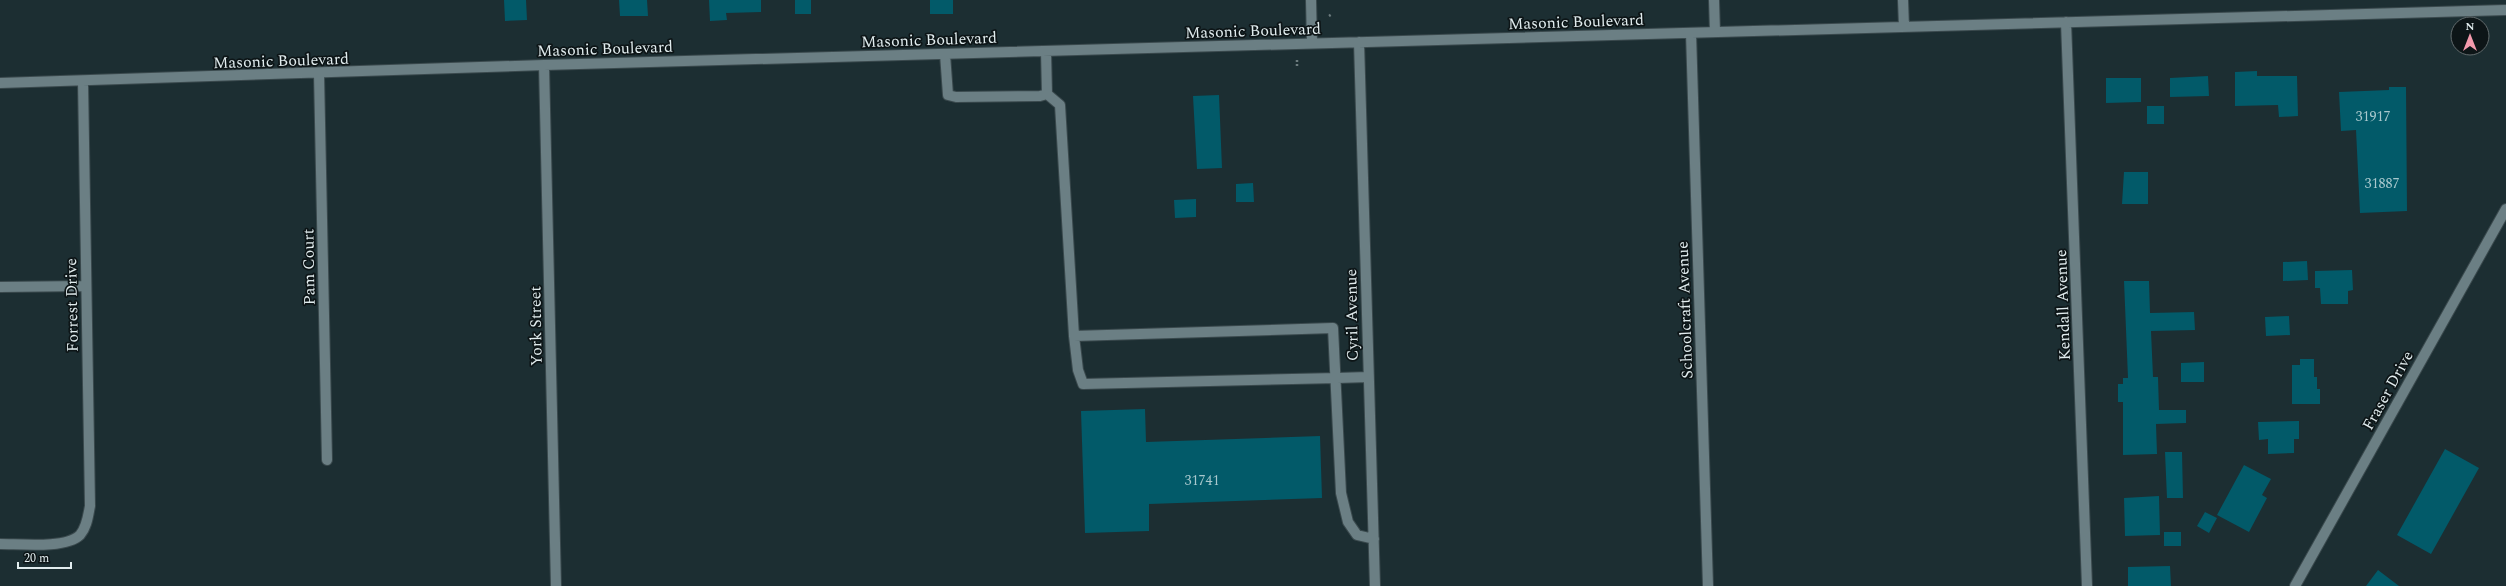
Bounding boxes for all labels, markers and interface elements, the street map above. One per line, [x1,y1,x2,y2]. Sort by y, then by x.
street label: Masonic Boulevard [1508,8,1645,36]
north arrow [2450,16,2490,56]
street label: Masonic Boulevard [1185,17,1322,45]
text: N [2466,18,2475,35]
street label: Masonic Boulevard [861,26,998,54]
street label: Masonic Boulevard [537,35,674,63]
street label: Masonic Boulevard [213,47,350,75]
house number: 31917 [2356,106,2391,127]
house number: 31887 [2365,173,2400,194]
street label: Pam Court [296,228,322,306]
street label: Schoolcraft Avenue [1671,241,1699,379]
street label: Kendall Avenue [2049,249,2077,361]
street label: Forrest Drive [59,258,85,352]
street label: Cyril Avenue [1339,269,1365,361]
street label: York Street [523,285,549,366]
street label: Fraser Drive [2356,346,2420,435]
house number: 31741 [1185,470,1220,491]
scale bar [18,544,71,570]
text: 20 m [24,549,49,568]

